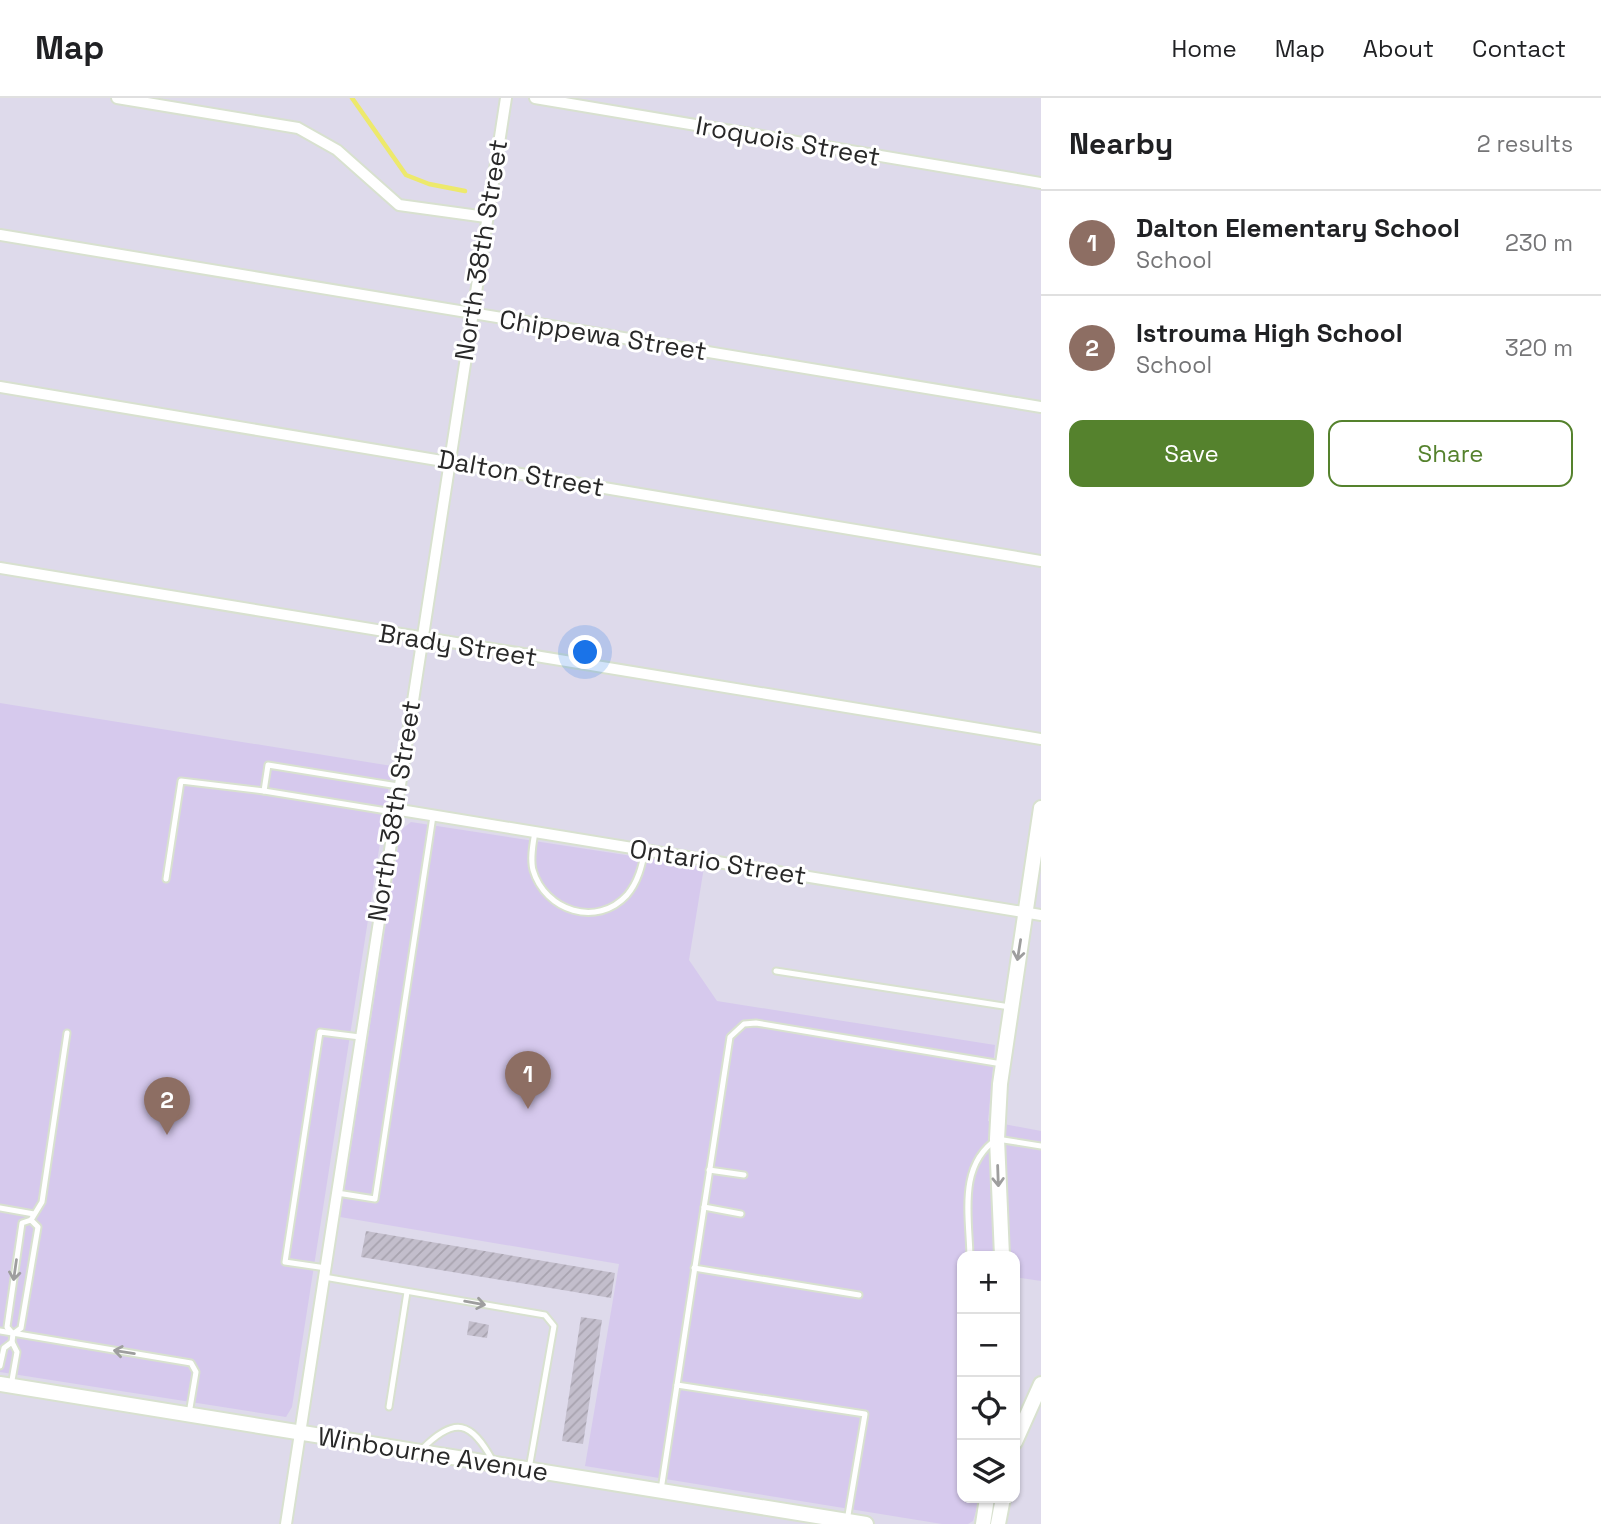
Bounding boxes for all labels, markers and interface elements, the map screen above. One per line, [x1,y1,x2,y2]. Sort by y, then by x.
text: Map [35,27,104,69]
text: Home [1171,33,1237,64]
text: Map [1275,33,1325,64]
text: About [1363,33,1434,64]
text: Contact [1472,33,1566,64]
street label: Iroquois Street [693,108,883,174]
text: Nearby [1069,124,1173,163]
text: 2 results [1477,129,1573,159]
street label: North 38th Street [447,137,515,363]
text: Dalton Elementary School [1136,211,1460,245]
text: 1 [1087,228,1097,258]
text: 230 m [1505,228,1573,258]
text: School [1136,245,1212,275]
street label: Chippewa Street [497,302,709,368]
text: Istrouma High School [1136,316,1403,350]
text: 2 [1085,333,1099,363]
text: 320 m [1505,333,1573,363]
text: School [1136,350,1212,380]
button: Save [1069,420,1314,487]
button: Share [1328,420,1573,487]
street label: Dalton Street [435,442,607,504]
street label: Brady Street [376,616,540,674]
your location [568,635,602,669]
street label: North 38th Street [360,698,428,924]
street label: Ontario Street [627,831,809,893]
one-way arrow [1012,938,1025,961]
pin: 1 [505,1051,551,1109]
pin: 2 [144,1077,190,1135]
one-way arrow [991,1165,1005,1188]
map controls [957,1251,1020,1503]
button: + [957,1251,1020,1314]
one-way arrow [9,1258,22,1281]
one-way arrow [463,1297,485,1310]
button: − [957,1314,1020,1377]
one-way arrow [113,1345,136,1358]
button: locate [957,1377,1020,1440]
street label: Winbourne Avenue [315,1419,551,1489]
button: layers [957,1440,1020,1503]

